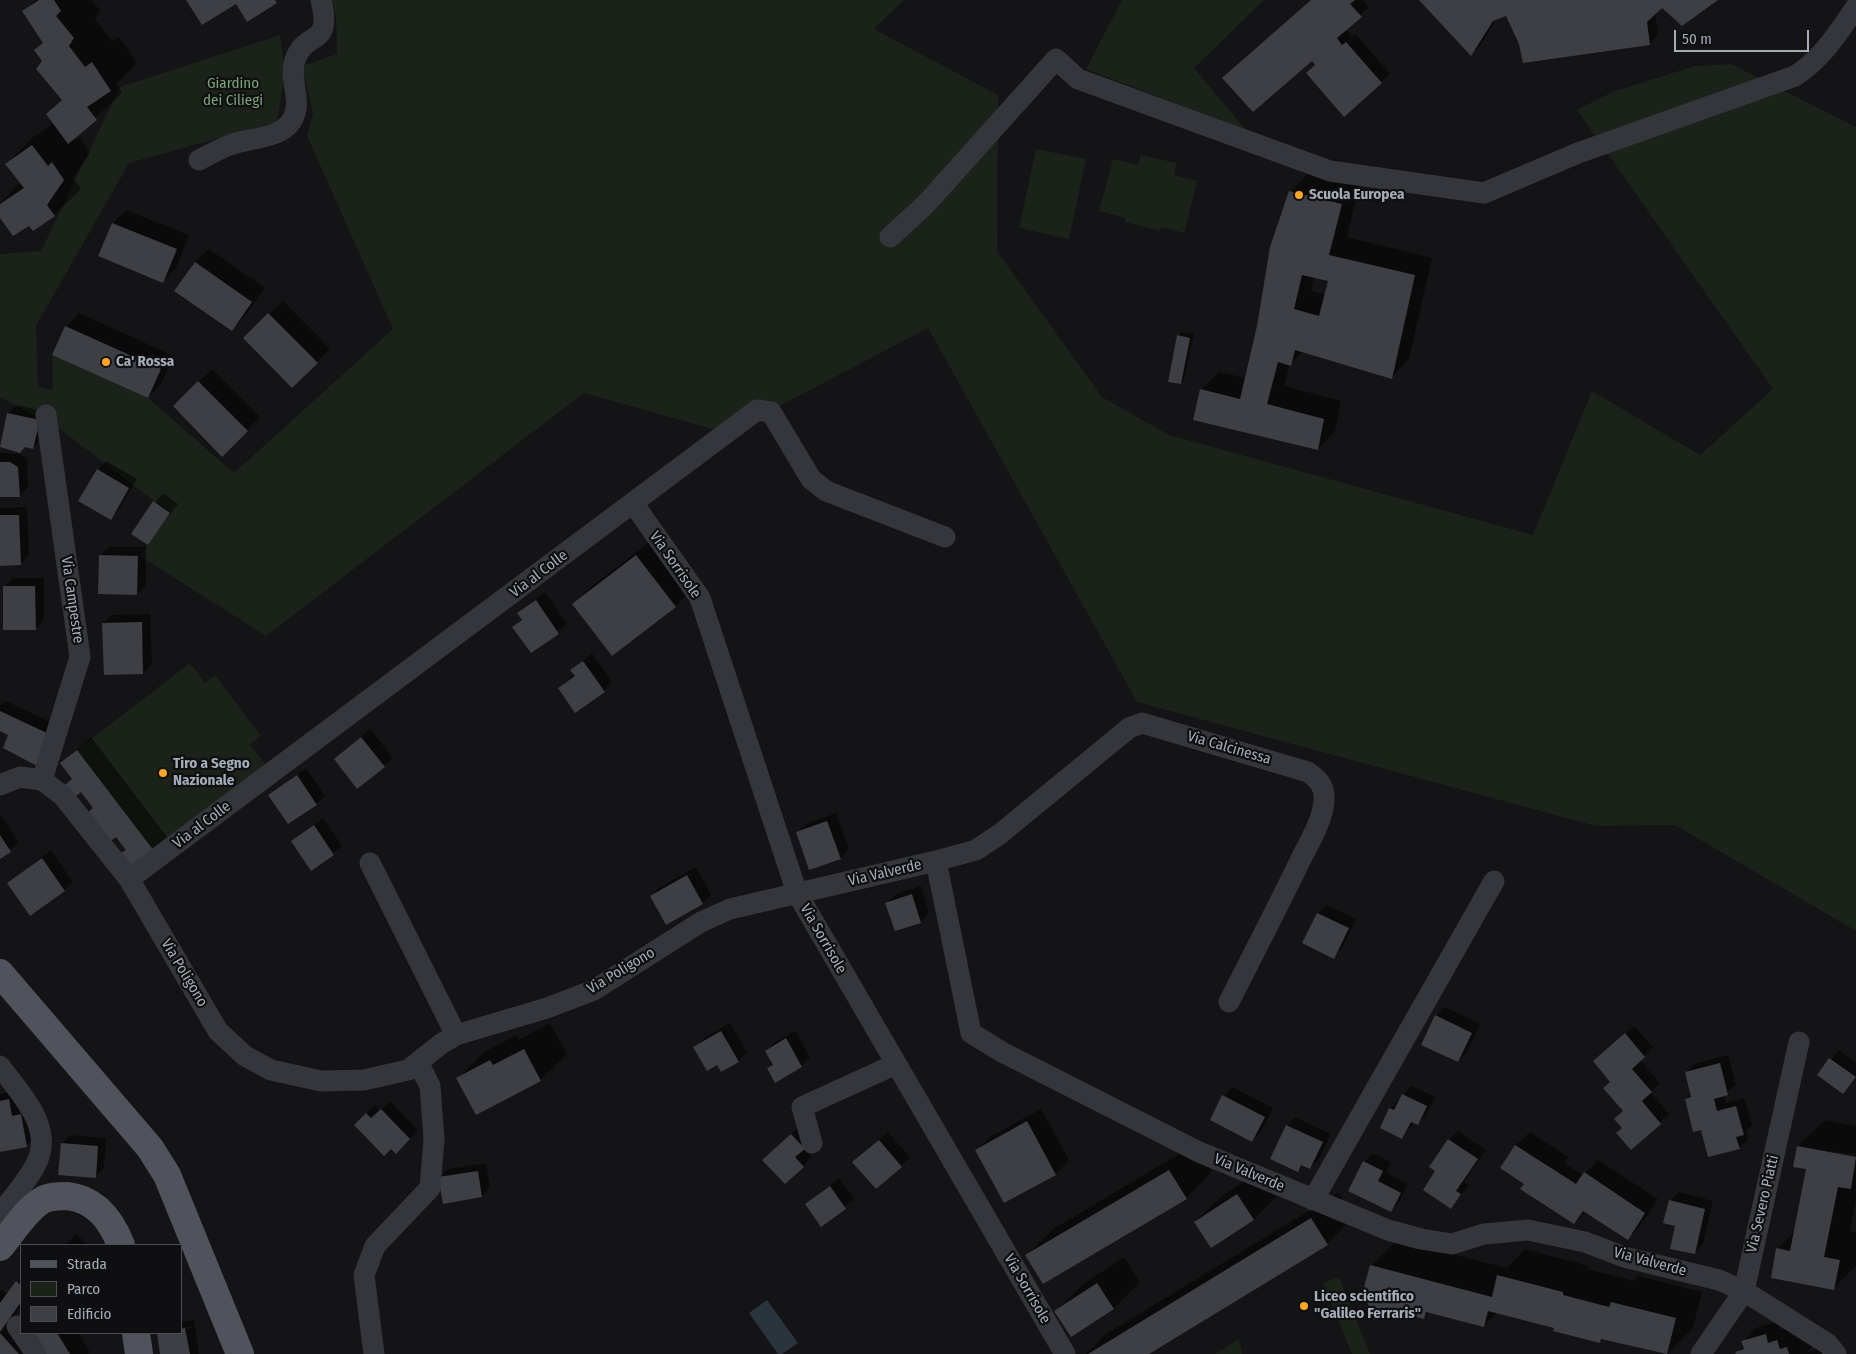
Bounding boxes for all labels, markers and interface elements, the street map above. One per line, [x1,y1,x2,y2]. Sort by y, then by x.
scale bar [1676,20,1811,52]
text: 50 m [1682,30,1712,48]
park label: Giardino dei Ciliegi [203,75,263,110]
place label: Scuola Europea [1309,186,1404,204]
marker: Scuola Europea [1293,189,1305,201]
place label: Ca' Rossa [116,353,174,371]
marker: Ca' Rossa [100,356,112,368]
street label: Via Sorrisole [645,528,705,602]
street label: Via al Colle [507,547,571,601]
street label: Via Campestre [57,555,87,645]
street label: Via Calcinessa [1185,727,1273,769]
place label: Tiro a Segno Nazionale [173,755,250,790]
marker: Tiro a Segno Nazionale [157,767,169,779]
street label: Via al Colle [170,798,234,852]
street label: Via Valverde [847,856,923,890]
street label: Via Sorrisole [796,901,850,977]
street label: Via Poligono [157,936,211,1010]
street label: Via Poligono [584,944,658,998]
street label: Via Valverde [1211,1150,1287,1196]
street label: Via Severo Piatti [1743,1153,1783,1255]
legend [20,1244,182,1334]
street label: Via Valverde [1612,1244,1688,1280]
street label: Via Sorrisole [1000,1251,1054,1327]
text: Strada [67,1255,107,1273]
text: Parco [67,1280,100,1298]
place label: Liceo scientifico "Galileo Ferraris" [1314,1288,1421,1323]
marker: Liceo scientifico "Galileo Ferraris" [1298,1300,1310,1312]
text: Edificio [67,1305,112,1323]

